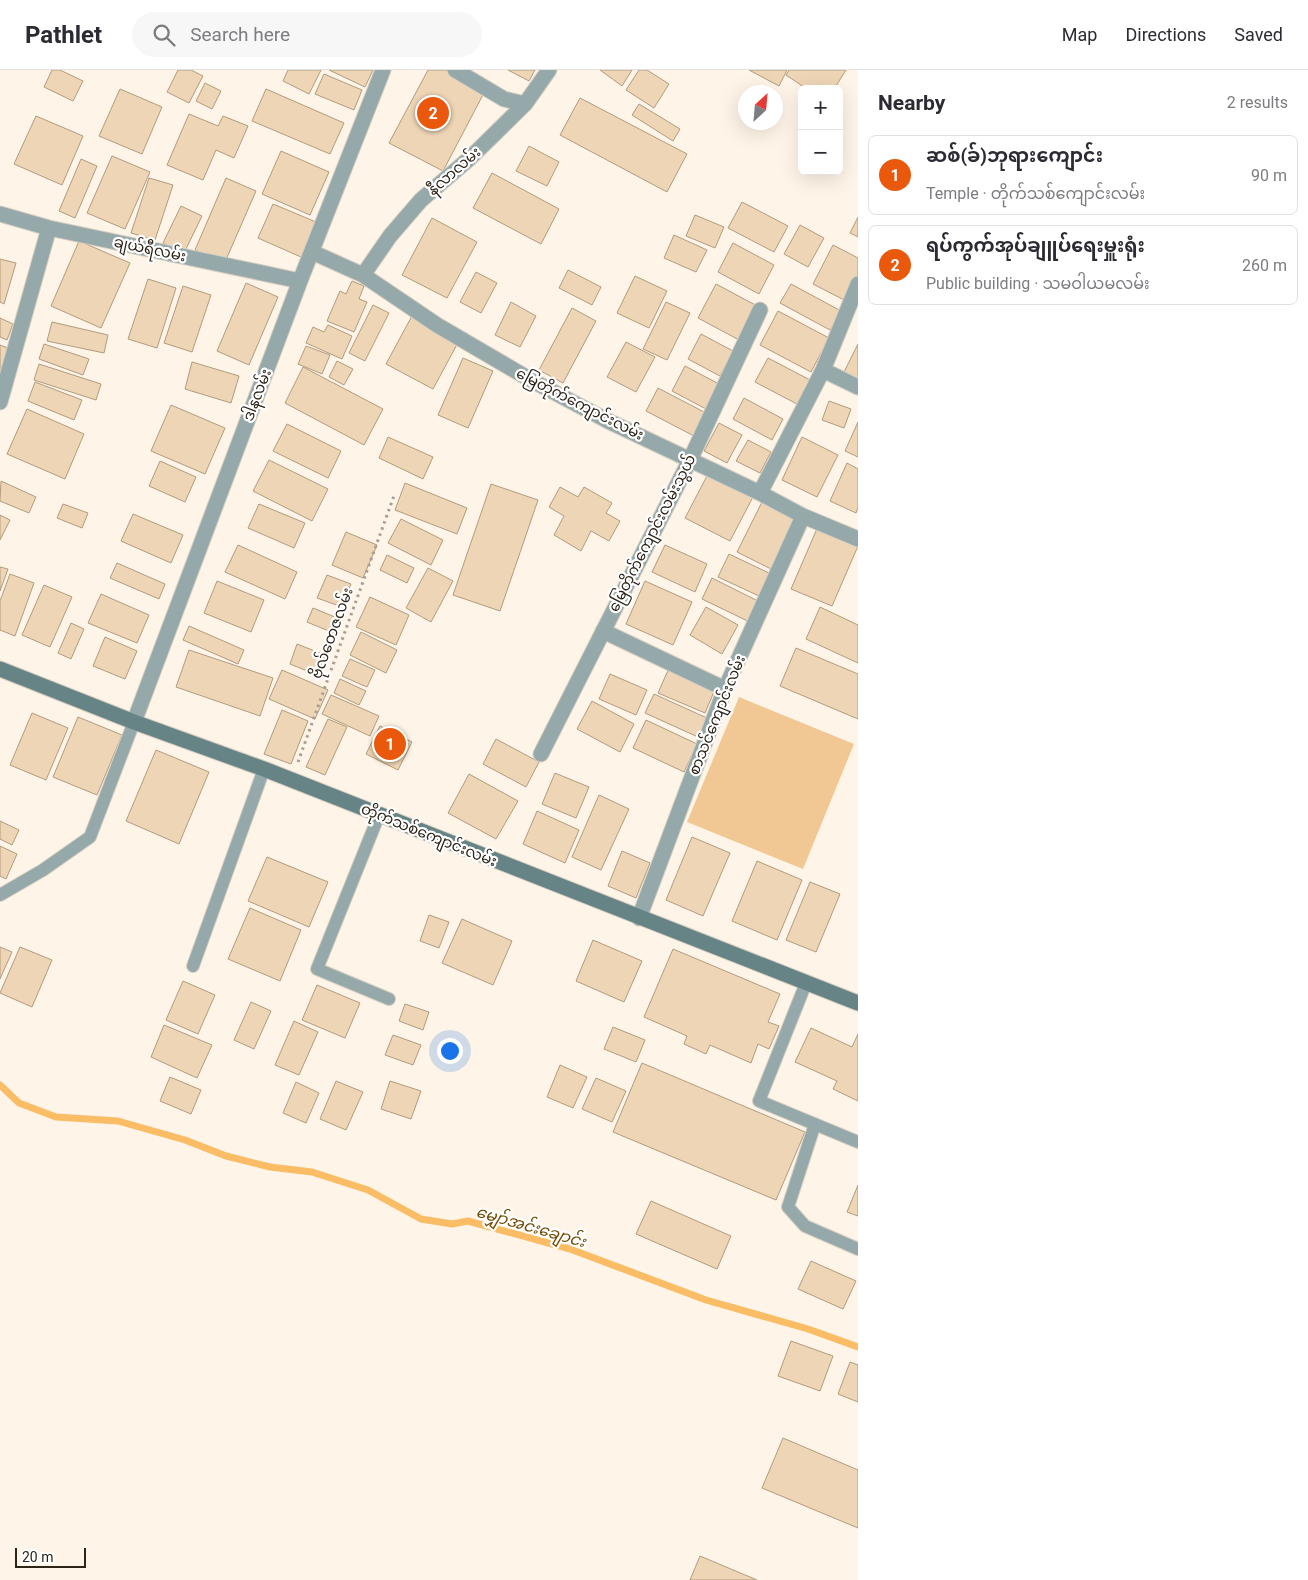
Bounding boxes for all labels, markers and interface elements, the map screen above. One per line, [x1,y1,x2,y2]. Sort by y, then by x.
search box [132,12,482,57]
text: Pathlet [25,21,102,49]
icon: search [150,21,178,49]
text: Search here [190,23,290,46]
text: Map [1062,24,1097,45]
text: Directions [1125,24,1206,45]
text: Saved [1234,24,1283,45]
north arrow [738,85,783,130]
map controls [798,85,843,175]
button: + [798,85,843,130]
text: Nearby [878,91,945,115]
text: 2 results [1227,93,1288,112]
pin: 2 [417,94,449,132]
button: − [798,130,843,175]
street label: နီလာလမ်း [423,142,486,201]
text: ဆစ်(ခ်)ဘုရားကျောင်း [926,144,1103,167]
text: 1 [890,166,900,185]
text: 90 m [1251,166,1287,185]
text: Temple · တိုက်သစ်ကျောင်းလမ်း [926,184,1145,203]
street label: ချယ်ရီလမ်း [112,232,188,268]
text: ရပ်ကွက်အုပ်ချူပ်ရေးမှူးရုံး [926,234,1145,257]
text: 2 [890,256,900,275]
text: 260 m [1242,256,1287,275]
text: Public building · သမဝါယမလမ်း [926,274,1150,293]
street label: မြေတိုက်ကျောင်းလမ်း [512,363,647,447]
street label: ဒါနလမ်း [238,366,278,425]
street label: မြေတိုက်ကျောင်းလမ်းသွယ် [604,451,702,616]
street label: ဗိုလ်တေဇလမ်း [306,585,360,682]
street label: စာသင်ကျောင်းလမ်း [684,652,752,779]
pin: 1 [374,725,406,763]
street label: တိုက်သစ်ကျောင်းလမ်း [357,799,500,873]
your location [437,1038,463,1064]
water label: မျှော်အင်းချောင်း [473,1200,590,1255]
scale bar [15,1545,86,1568]
text: 20 m [22,1549,54,1565]

